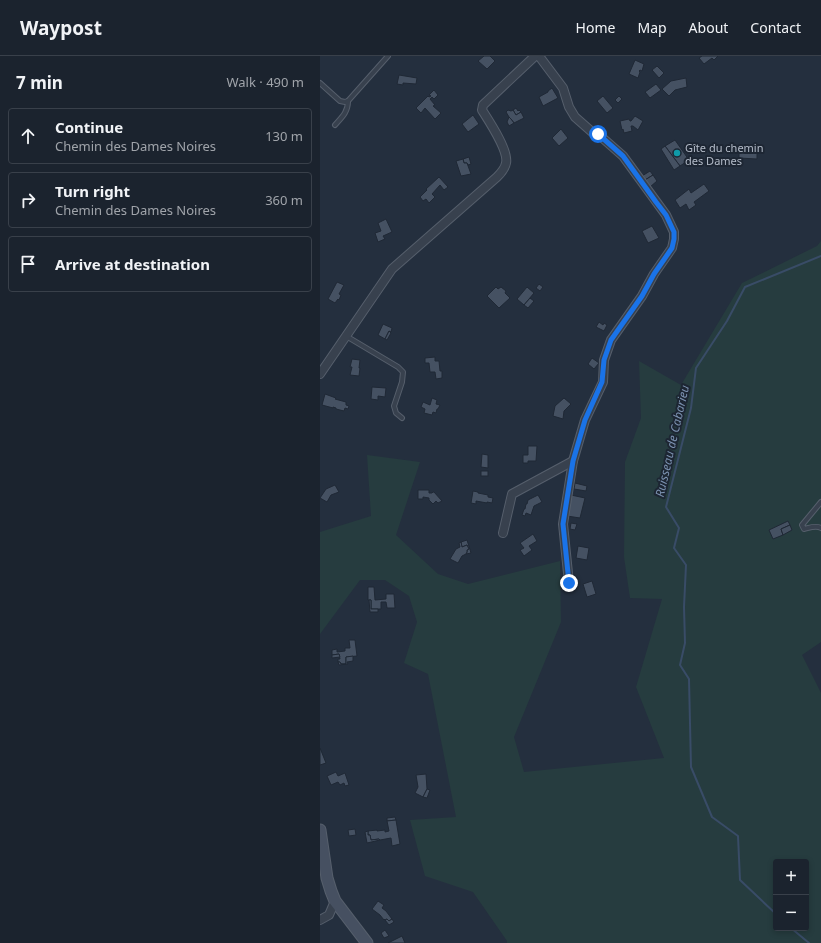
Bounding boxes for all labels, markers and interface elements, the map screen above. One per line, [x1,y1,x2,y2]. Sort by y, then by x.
text: Waypost [20,15,102,41]
text: Home [576,18,615,37]
text: Map [637,18,667,37]
text: About [689,18,728,37]
text: Contact [750,18,801,37]
text: 7 min [16,71,63,94]
text: Walk · 490 m [226,73,304,91]
text: Continue [55,117,123,137]
icon: ahead [17,125,39,147]
route start [589,125,607,143]
text: 130 m [265,127,303,145]
text: Chemin des Dames Noires [55,137,216,155]
place label: Gîte du chemin des Dames [685,140,764,168]
marker: Gîte du chemin des Dames [672,148,682,158]
text: Turn right [55,181,130,201]
icon: right [17,189,39,211]
text: 360 m [265,191,303,209]
text: Chemin des Dames Noires [55,201,216,219]
icon: arrive [17,253,39,275]
text: Arrive at destination [55,254,210,274]
water label: Ruisseau de Cabarieu [651,383,693,499]
route end [560,574,578,592]
map controls [773,859,809,931]
button: + [773,859,809,895]
button: − [773,895,809,931]

